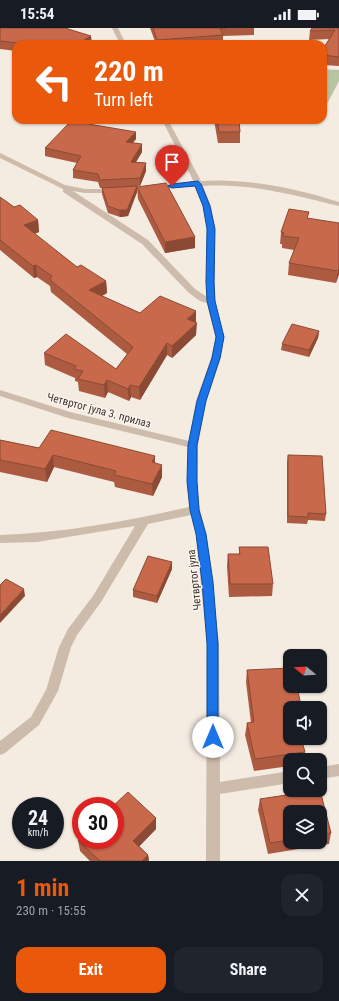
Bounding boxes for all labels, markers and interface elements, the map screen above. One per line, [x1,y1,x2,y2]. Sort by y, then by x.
text: 15:54 [20,5,54,23]
text: 220 m [94,55,164,88]
icon: left [28,56,80,108]
text: Turn left [94,89,153,110]
pin [155,145,189,186]
icon: arrive [161,151,183,173]
street label: Четвртог јула 3. прилаз [46,390,152,431]
street label: Четвртог јула [185,549,204,611]
north arrow [283,649,327,693]
map controls [283,649,327,849]
button: sound [283,701,327,745]
position arrow [192,716,234,758]
button: search [283,753,327,797]
speed limit sign: 30 [72,797,124,849]
button: layers [283,805,327,849]
text: 24 [28,806,48,830]
text: km/h [28,827,48,838]
text: 1 min [16,874,69,902]
button: close [281,874,323,916]
text: 230 m · 15:55 [16,903,86,918]
button: Exit [16,947,166,993]
button: Share [174,947,323,993]

